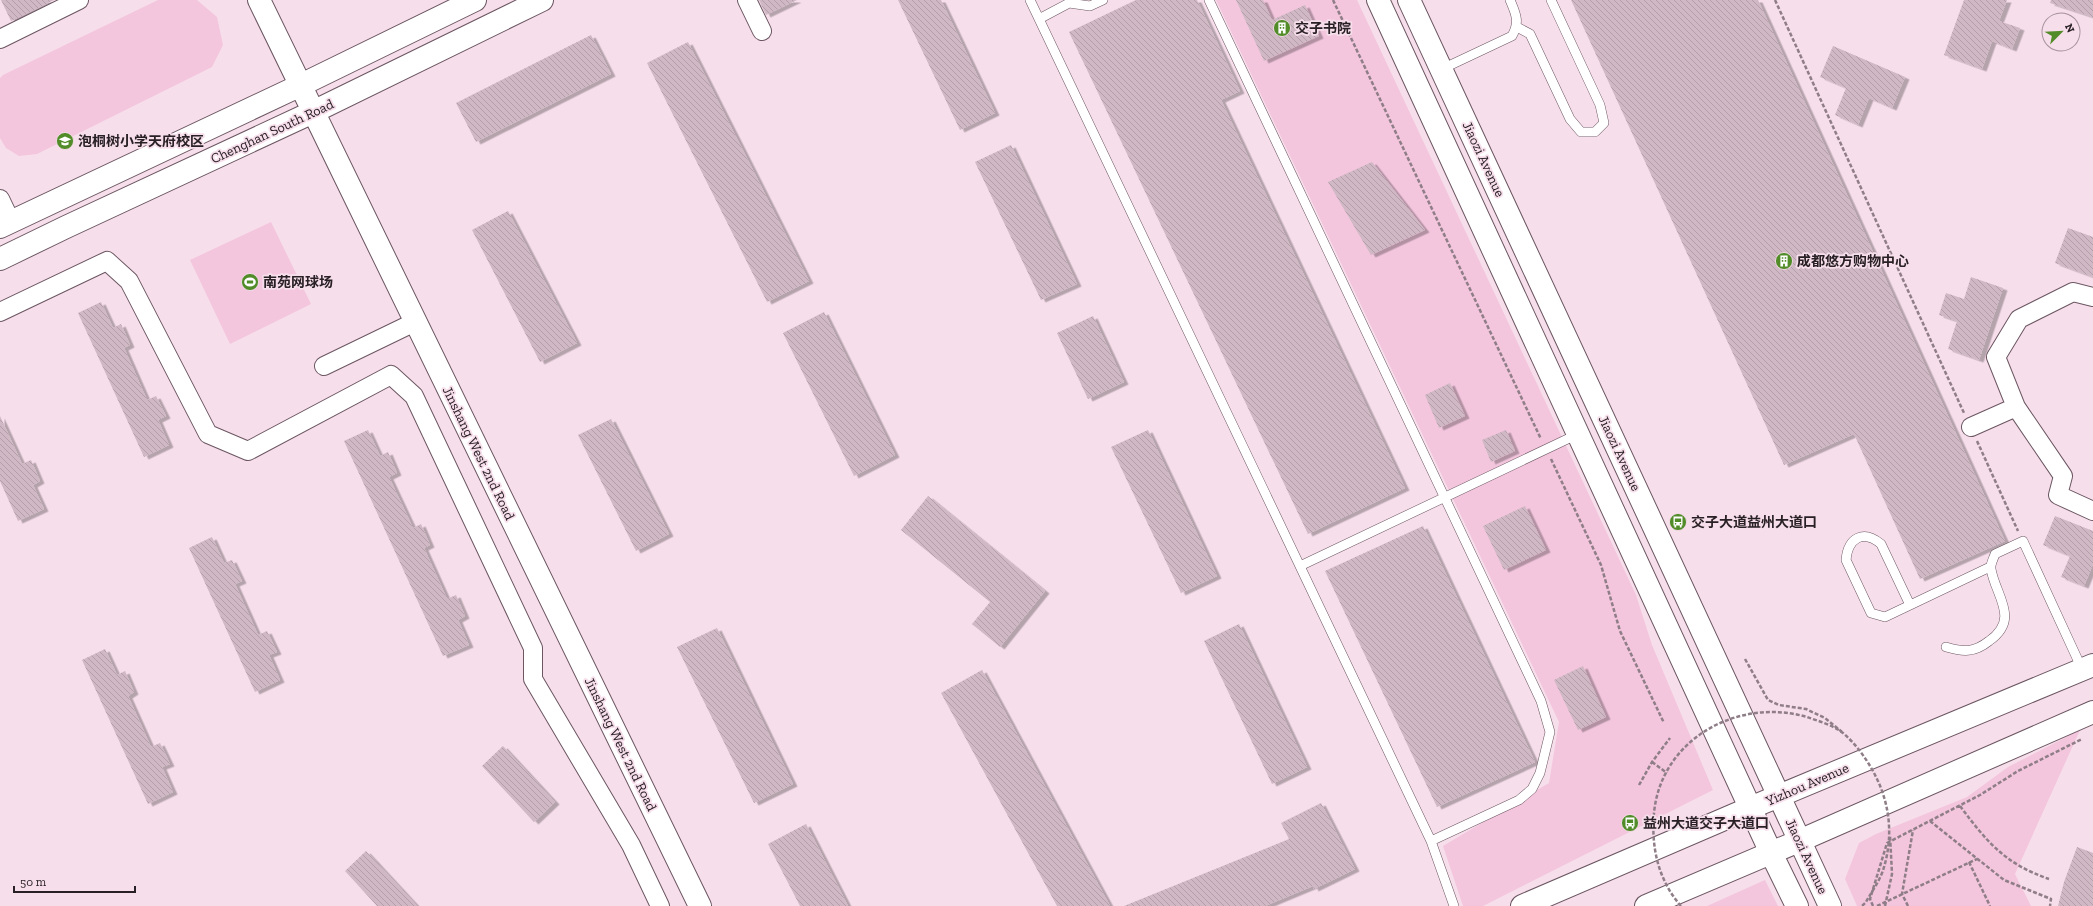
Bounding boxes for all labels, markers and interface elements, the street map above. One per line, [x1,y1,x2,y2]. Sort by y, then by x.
north arrow [2041,12,2081,52]
building icon: 交子书院 [1272,18,1292,38]
place label: 交子书院 [1295,20,1351,37]
text: N [2062,22,2078,35]
street label: Chenghan South Road [208,95,337,167]
street label: Jiaozi Avenue [1459,119,1509,200]
school or university icon: 泡桐树小学天府校区 [55,131,75,151]
place label: 泡桐树小学天府校区 [78,133,204,150]
building icon: 成都悠方购物中心 [1774,251,1794,271]
place label: 成都悠方购物中心 [1797,253,1909,270]
sports icon: 南苑网球场 [240,272,260,292]
place label: 南苑网球场 [263,274,333,291]
street label: Jinshang West 2nd Road [439,383,519,523]
street label: Jiaozi Avenue [1595,413,1645,494]
bus stop icon: 交子大道益州大道口 [1668,512,1688,532]
place label: 交子大道益州大道口 [1691,514,1817,531]
street label: Jinshang West 2nd Road [581,674,661,814]
street label: Yizhou Avenue [1762,759,1852,810]
bus stop icon: 益州大道交子大道口 [1620,813,1640,833]
place label: 益州大道交子大道口 [1643,815,1769,832]
street label: Jiaozi Avenue [1782,816,1832,897]
scale bar [14,868,135,894]
text: 50 m [20,875,47,889]

